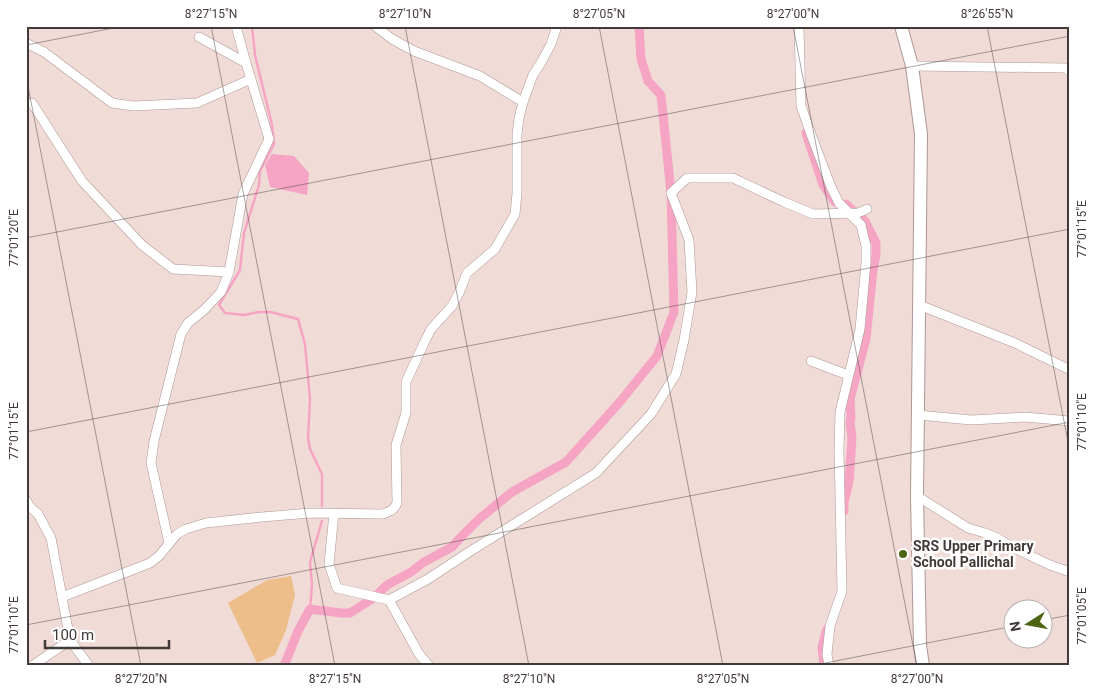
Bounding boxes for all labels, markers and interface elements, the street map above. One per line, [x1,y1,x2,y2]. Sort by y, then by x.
text: 8°27'15"N [185,7,237,21]
text: 8°27'10"N [379,7,431,21]
text: 8°27'05"N [573,7,625,21]
text: 8°27'00"N [767,7,819,21]
text: 8°26'55"N [961,7,1013,21]
text: 77°01'15"E [1075,200,1089,258]
text: 77°01'20"E [7,209,21,267]
text: 77°01'10"E [1075,393,1089,451]
text: 77°01'15"E [7,402,21,460]
place label: SRS Upper Primary School Pallichal [913,538,1035,570]
marker: SRS Upper Primary School Pallichal [897,548,909,560]
text: 77°01'05"E [1075,587,1089,645]
text: 77°01'10"E [7,596,21,654]
north arrow [1004,600,1054,650]
scale bar [45,617,169,649]
text: N [1006,620,1024,633]
text: 100 m [52,626,94,644]
text: 8°27'20"N [115,672,167,686]
text: 8°27'15"N [309,672,361,686]
text: 8°27'10"N [503,672,555,686]
text: 8°27'05"N [697,672,749,686]
text: 8°27'00"N [891,672,943,686]

